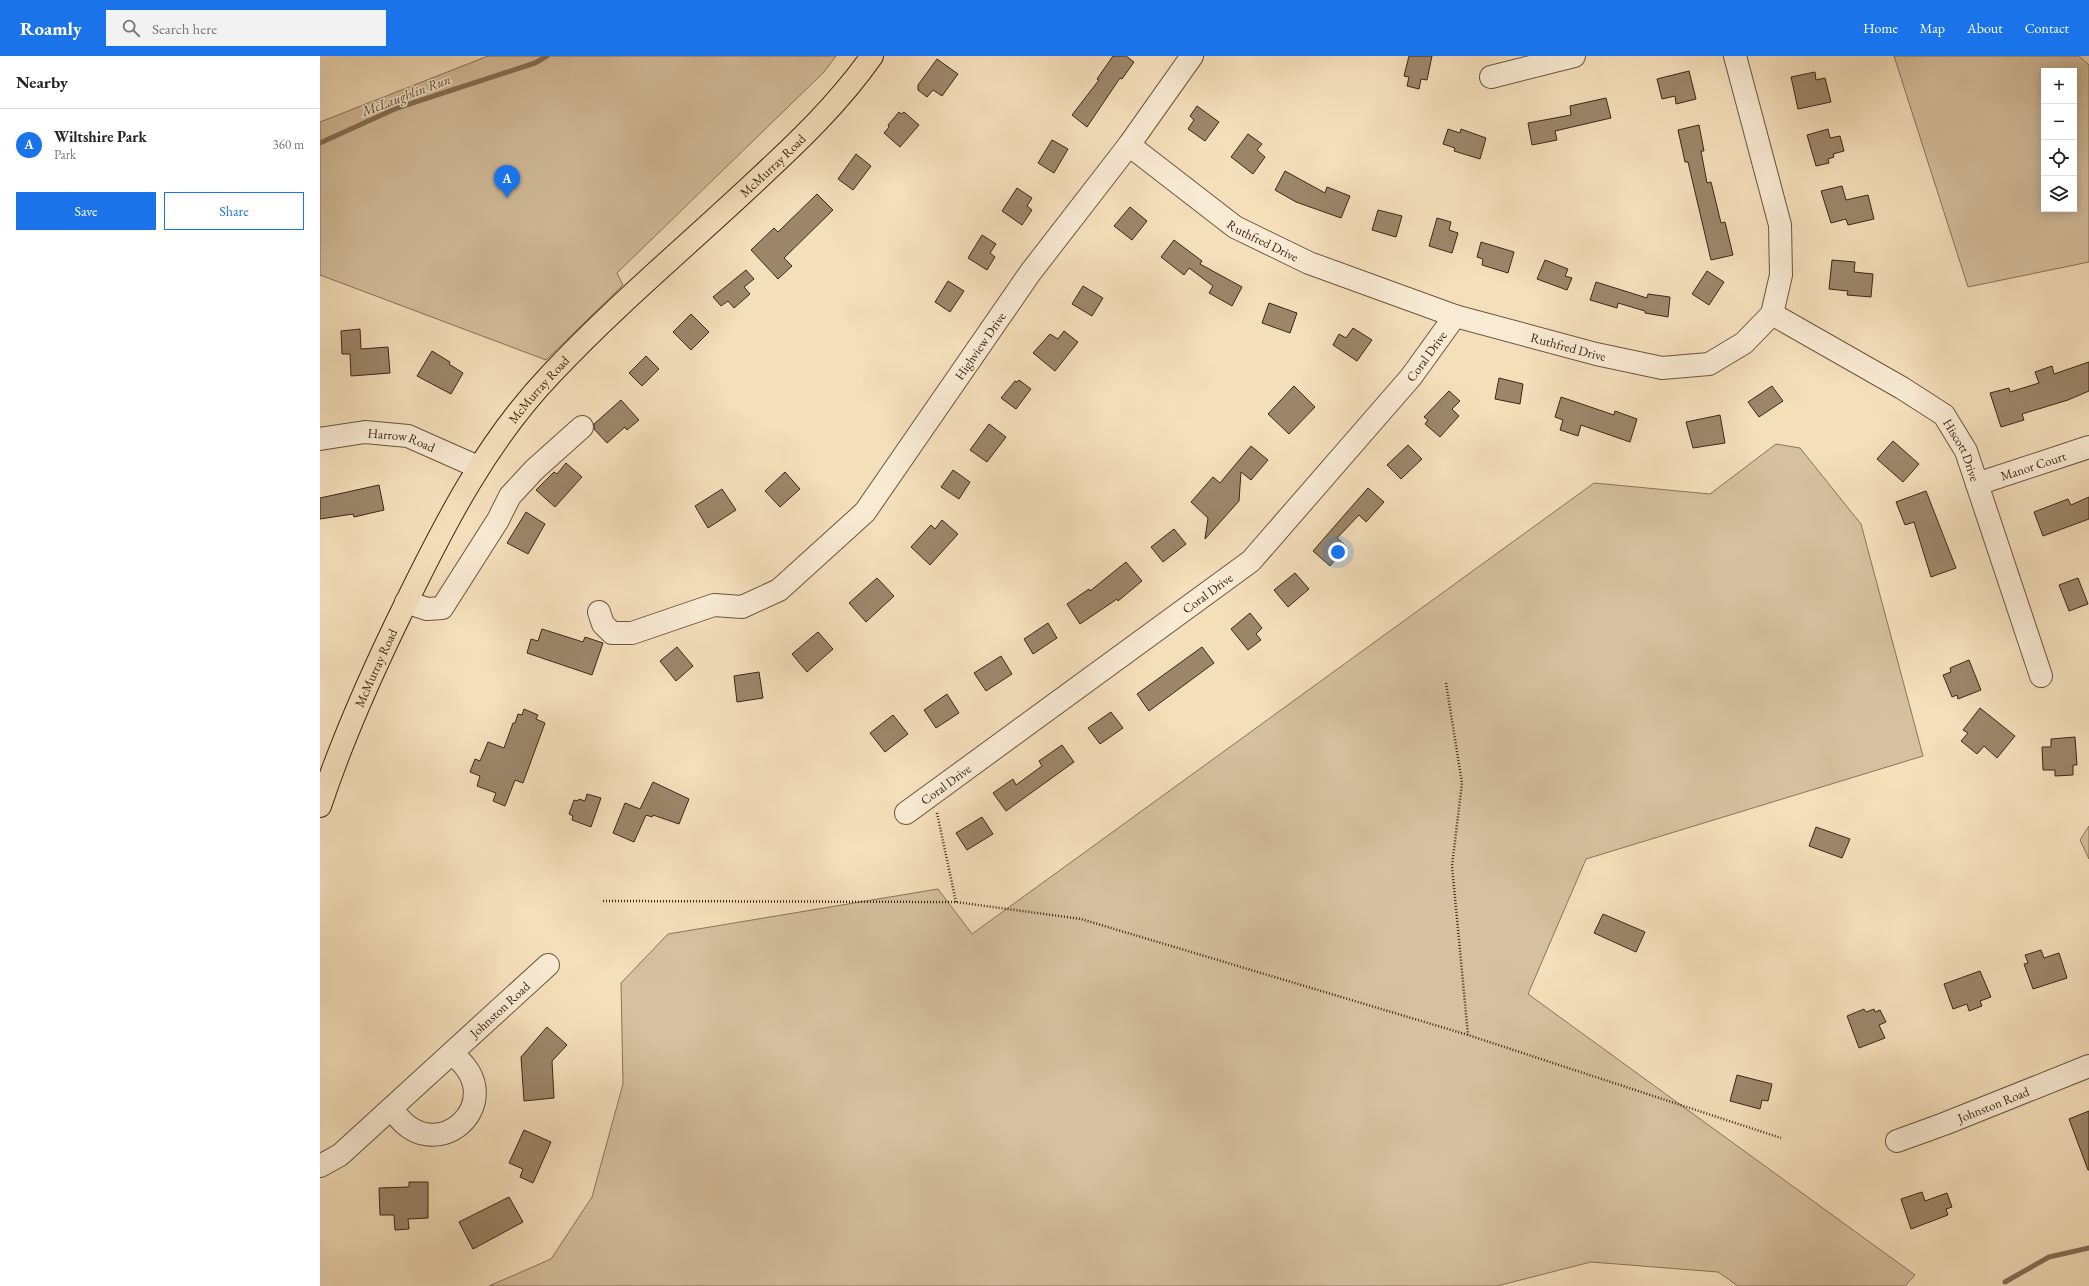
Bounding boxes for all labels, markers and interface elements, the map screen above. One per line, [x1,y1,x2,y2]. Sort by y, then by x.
search box [106,10,386,46]
text: Roamly [20,16,82,41]
icon: search [120,17,142,39]
text: Search here [152,19,217,38]
text: Home [1863,19,1898,37]
text: Map [1920,19,1945,37]
text: About [1967,19,2003,37]
text: Contact [2025,19,2069,37]
map controls [2041,68,2077,212]
button: + [2041,68,2077,104]
water label: McLaughlin Run [358,70,453,121]
text: Nearby [16,71,68,93]
button: − [2041,104,2077,140]
text: Wiltshire Park [54,127,147,146]
street label: McMurray Road [736,130,810,201]
text: A [24,136,34,153]
text: 360 m [273,136,304,153]
button: locate [2041,140,2077,176]
text: Park [54,146,76,163]
pin: A [494,165,520,198]
button: layers [2041,176,2077,212]
button: Save [16,192,156,230]
button: Share [164,192,304,230]
street label: Ruthfred Drive [1223,216,1301,266]
street label: Highview Drive [951,309,1010,383]
street label: Coral Drive [1403,327,1451,385]
street label: Ruthfred Drive [1529,329,1607,365]
street label: McMurray Road [505,352,573,427]
street label: Hiscott Drive [1939,416,1983,484]
street label: Harrow Road [367,424,438,456]
street label: Manor Court [1998,447,2068,485]
your location [1328,542,1348,562]
street label: Coral Drive [1179,569,1236,618]
street label: McMurray Road [351,625,401,710]
street label: Coral Drive [917,760,975,809]
street label: Johnston Road [466,977,534,1042]
street label: Johnston Road [1954,1083,2032,1127]

